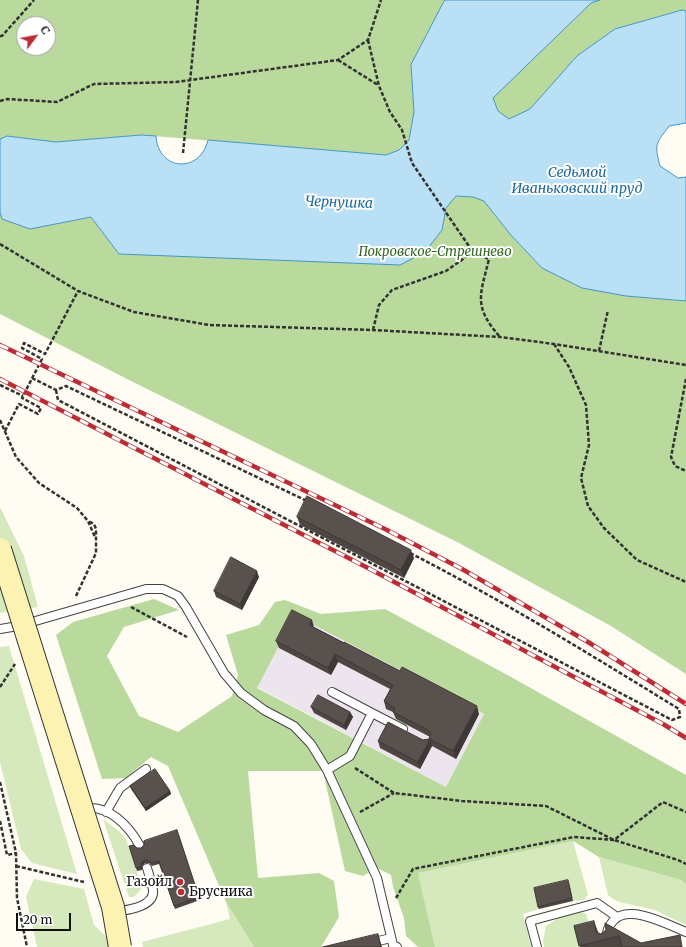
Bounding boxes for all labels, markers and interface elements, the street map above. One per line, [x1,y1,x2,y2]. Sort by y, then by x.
north arrow [16,16,56,56]
text: С [37,23,53,37]
water label: Седьмой Иваньковский пруд [512,165,642,198]
water label: Чернушка [305,193,373,213]
park label: Покровское-Стрешнево [358,244,512,260]
place label: Газойл [126,874,172,890]
marker: Газойл [175,877,185,887]
place label: Брусника [189,884,253,900]
marker: Брусника [176,887,186,897]
scale bar [18,905,73,931]
text: 20 m [23,912,52,927]

